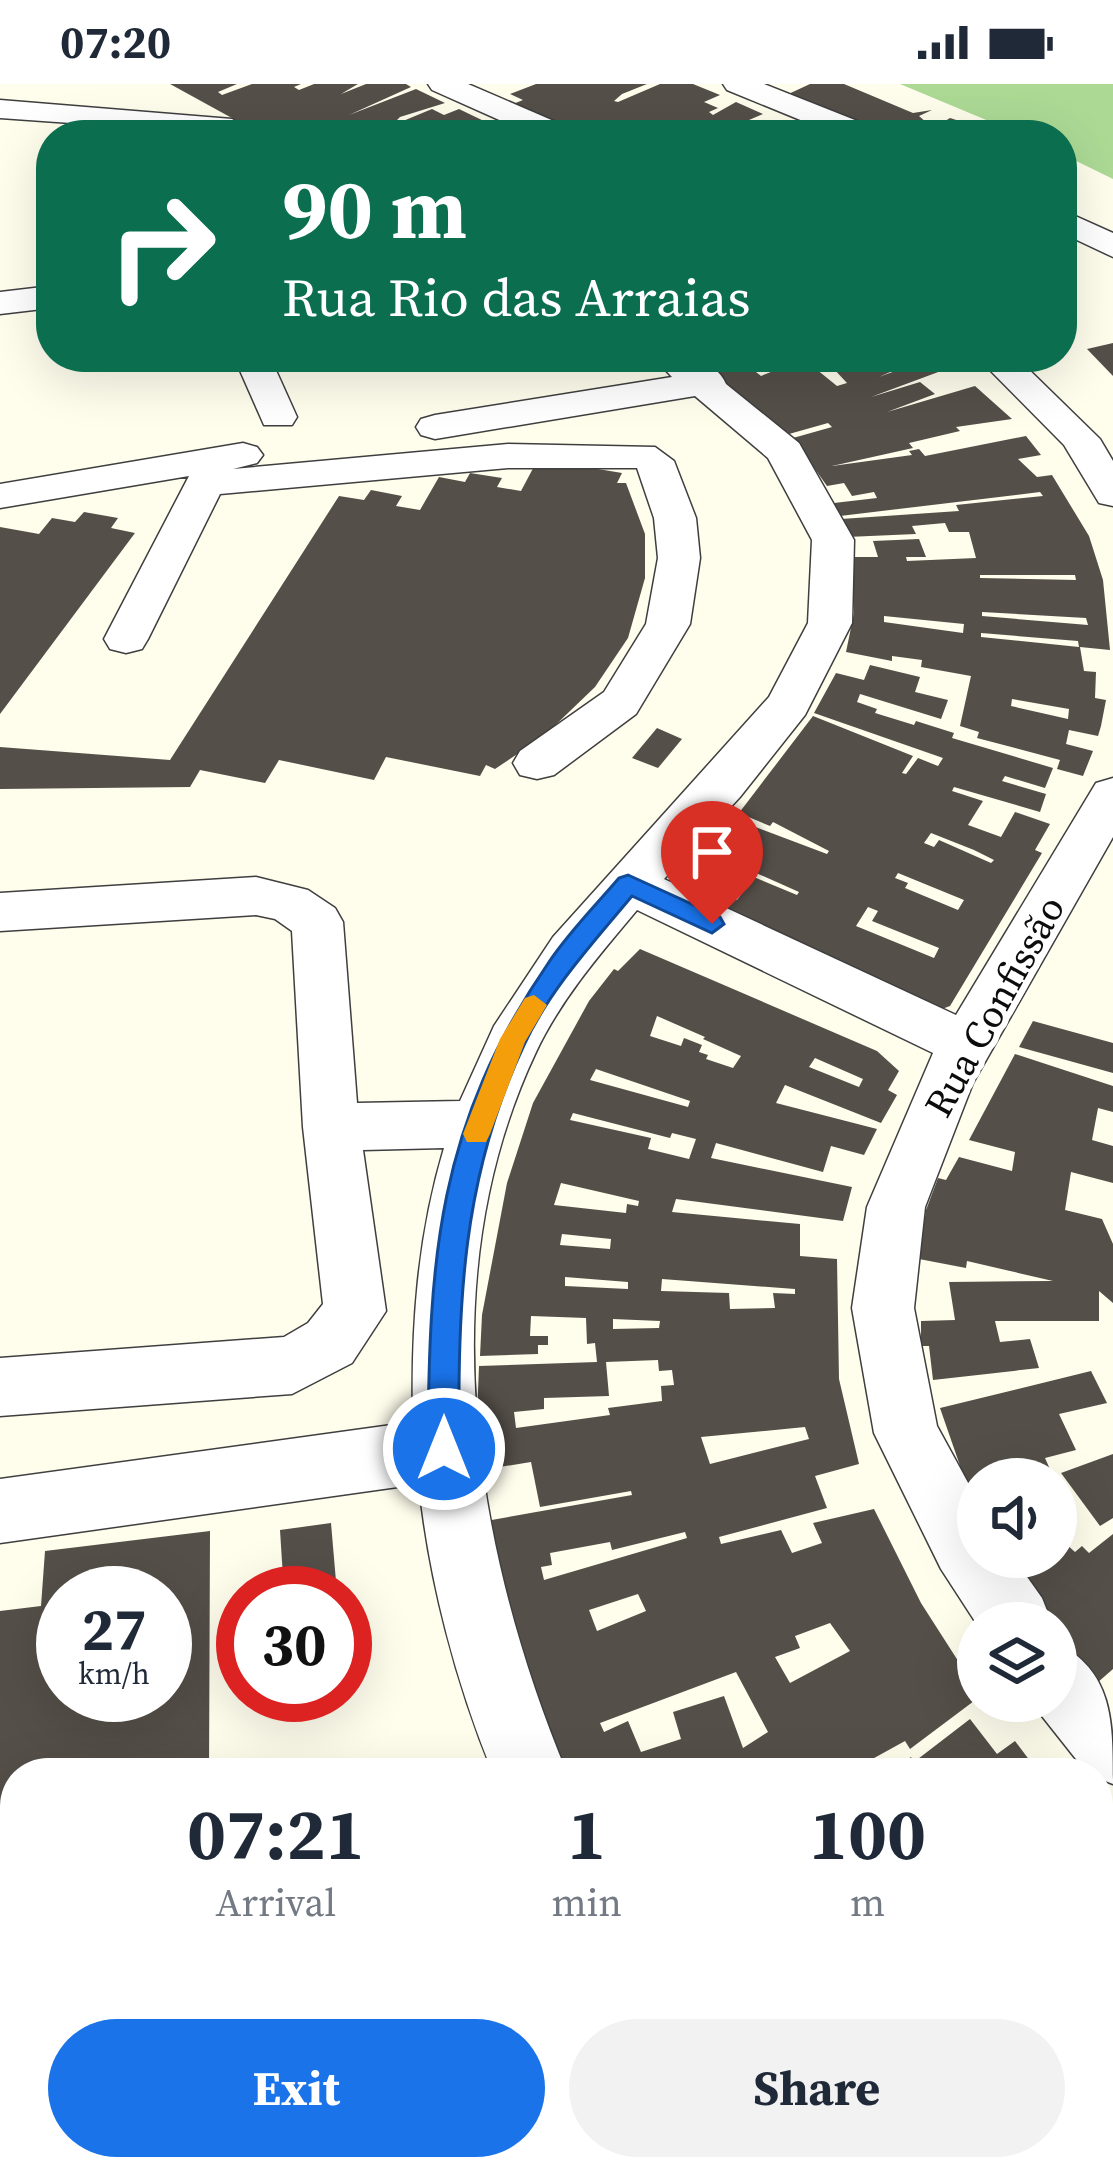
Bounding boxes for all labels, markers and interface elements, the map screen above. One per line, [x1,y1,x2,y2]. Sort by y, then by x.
text: 07:20 [60,11,171,73]
text: 90 m [282,151,467,266]
icon: right [84,168,240,324]
text: Rua Rio das Arraias [282,260,751,334]
pin [661,801,763,924]
icon: arrive [679,819,745,885]
street label: Rua Confissão [912,886,1077,1126]
position arrow [381,1386,507,1512]
map controls [957,1458,1077,1722]
button: sound [957,1458,1077,1578]
speed limit sign: 30 [216,1566,372,1722]
text: 27 [81,1588,147,1670]
button: layers [957,1602,1077,1722]
text: km/h [78,1653,150,1694]
text: 07:21 [187,1784,365,1883]
text: 1 [567,1784,606,1883]
text: 100 [809,1784,926,1883]
text: Arrival [216,1876,336,1929]
text: min [552,1876,622,1929]
text: m [850,1876,885,1929]
button: Exit [48,2019,545,2157]
button: Share [569,2019,1065,2157]

